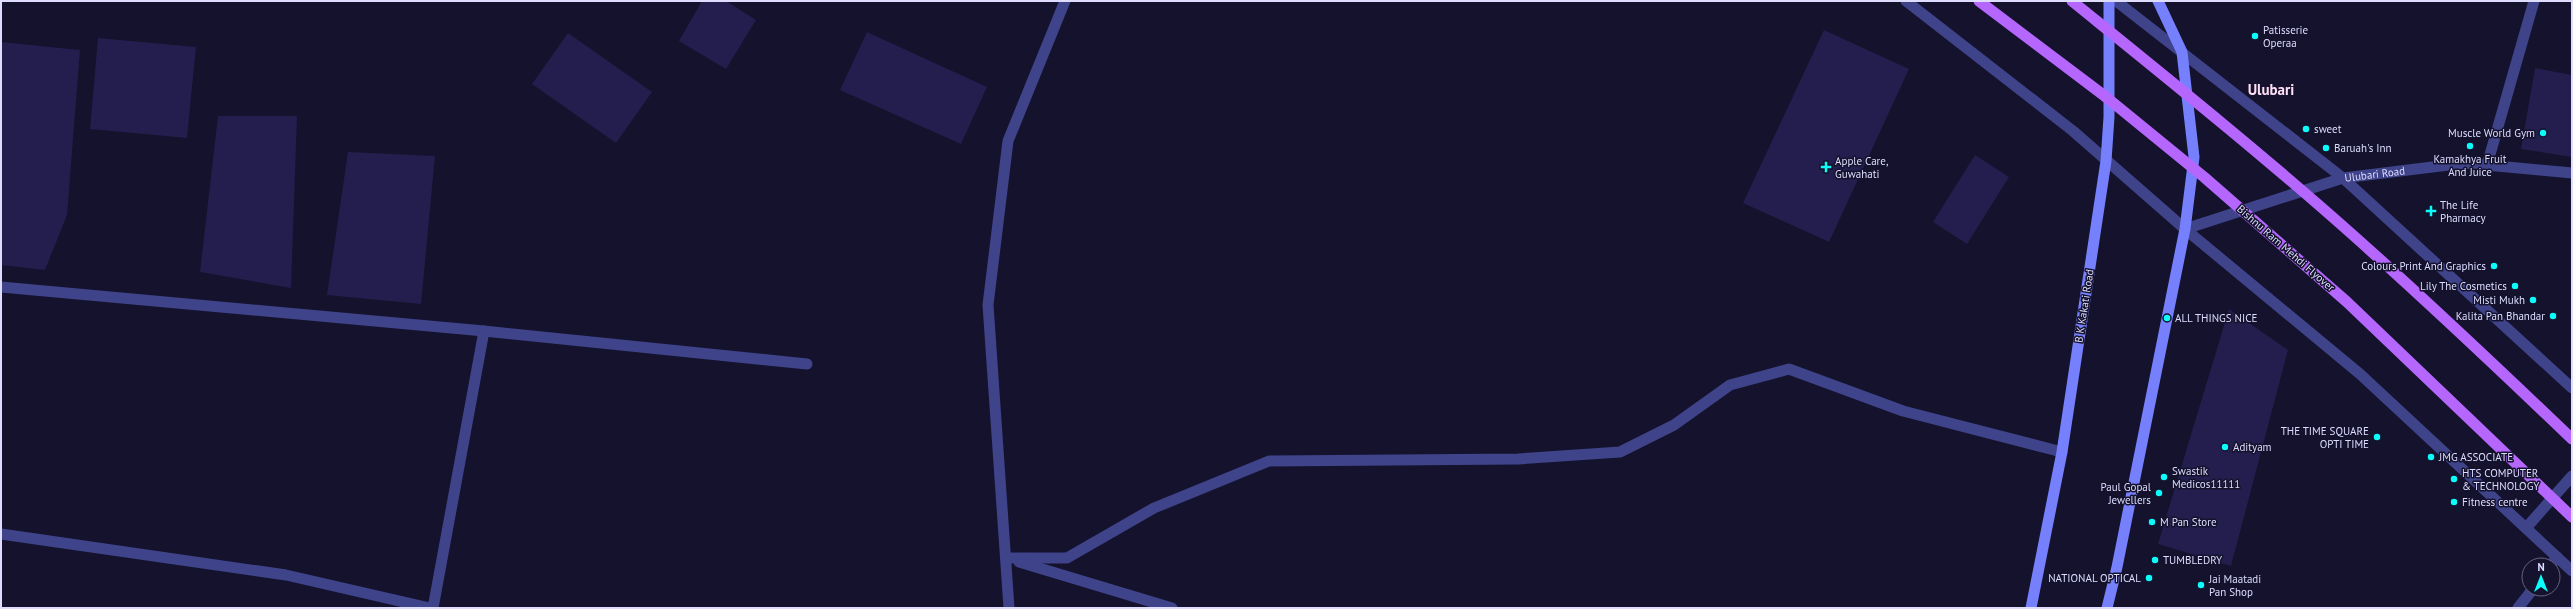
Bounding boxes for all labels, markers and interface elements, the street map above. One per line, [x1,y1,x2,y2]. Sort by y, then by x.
place label: Patisserie Operaa [2263,23,2308,50]
marker: Patisserie Operaa [2250,31,2260,41]
district label: Ulubari [2248,80,2294,99]
place label: sweet [2314,122,2342,136]
marker: sweet [2301,124,2311,134]
place label: Muscle World Gym [2448,126,2535,140]
marker: Muscle World Gym [2538,128,2548,138]
place label: Baruah's Inn [2334,141,2392,155]
marker: Kamakhya Fruit And Juice [2465,141,2475,151]
marker: Baruah's Inn [2321,143,2331,153]
place label: Kamakhya Fruit And Juice [2433,152,2507,179]
place label: Apple Care, Guwahati [1835,154,1888,181]
marker: Apple Care, Guwahati [1820,161,1832,173]
street label: Ulubari Road [2344,163,2406,185]
place label: The Life Pharmacy [2440,198,2487,225]
street label: Bishnu Ram Mehdi Flyover [2234,202,2338,294]
marker: The Life Pharmacy [2425,205,2437,217]
place label: Colours Print And Graphics [2361,259,2486,273]
marker: Colours Print And Graphics [2489,261,2499,271]
street label: B K Kakati Road [2071,268,2097,344]
place label: Lily The Cosmetics [2420,279,2507,293]
marker: Lily The Cosmetics [2510,281,2520,291]
place label: Misti Mukh [2473,293,2525,307]
marker: Misti Mukh [2528,295,2538,305]
place label: Kalita Pan Bhandar [2456,309,2545,323]
place label: ALL THINGS NICE [2175,311,2257,325]
marker: Kalita Pan Bhandar [2548,311,2558,321]
marker: ALL THINGS NICE [2162,313,2172,323]
place label: THE TIME SQUARE OPTI TIME [2281,424,2369,451]
marker: THE TIME SQUARE OPTI TIME [2372,432,2382,442]
place label: Adityam [2233,440,2272,454]
marker: Adityam [2220,442,2230,452]
place label: JMG ASSOCIATE [2438,450,2513,464]
marker: JMG ASSOCIATE [2426,452,2436,462]
place label: Swastik Medicos11111 [2172,464,2240,491]
place label: HTS COMPUTER & TECHNOLOGY [2462,466,2540,493]
marker: Swastik Medicos11111 [2159,472,2169,482]
marker: HTS COMPUTER & TECHNOLOGY [2449,474,2459,484]
place label: Paul Gopal Jewellers [2100,480,2152,507]
marker: Paul Gopal Jewellers [2154,488,2164,498]
place label: Fitness centre [2462,495,2528,509]
marker: Fitness centre [2449,497,2459,507]
place label: M Pan Store [2160,515,2217,529]
marker: M Pan Store [2147,517,2157,527]
place label: TUMBLEDRY [2163,553,2223,567]
marker: TUMBLEDRY [2150,555,2160,565]
north arrow [2521,557,2561,597]
text: N [2537,560,2545,574]
place label: NATIONAL OPTICAL [2048,571,2141,585]
place label: Jai Maatadi Pan Shop [2208,572,2261,599]
marker: NATIONAL OPTICAL [2144,573,2154,583]
marker: Jai Maatadi Pan Shop [2196,580,2206,590]

